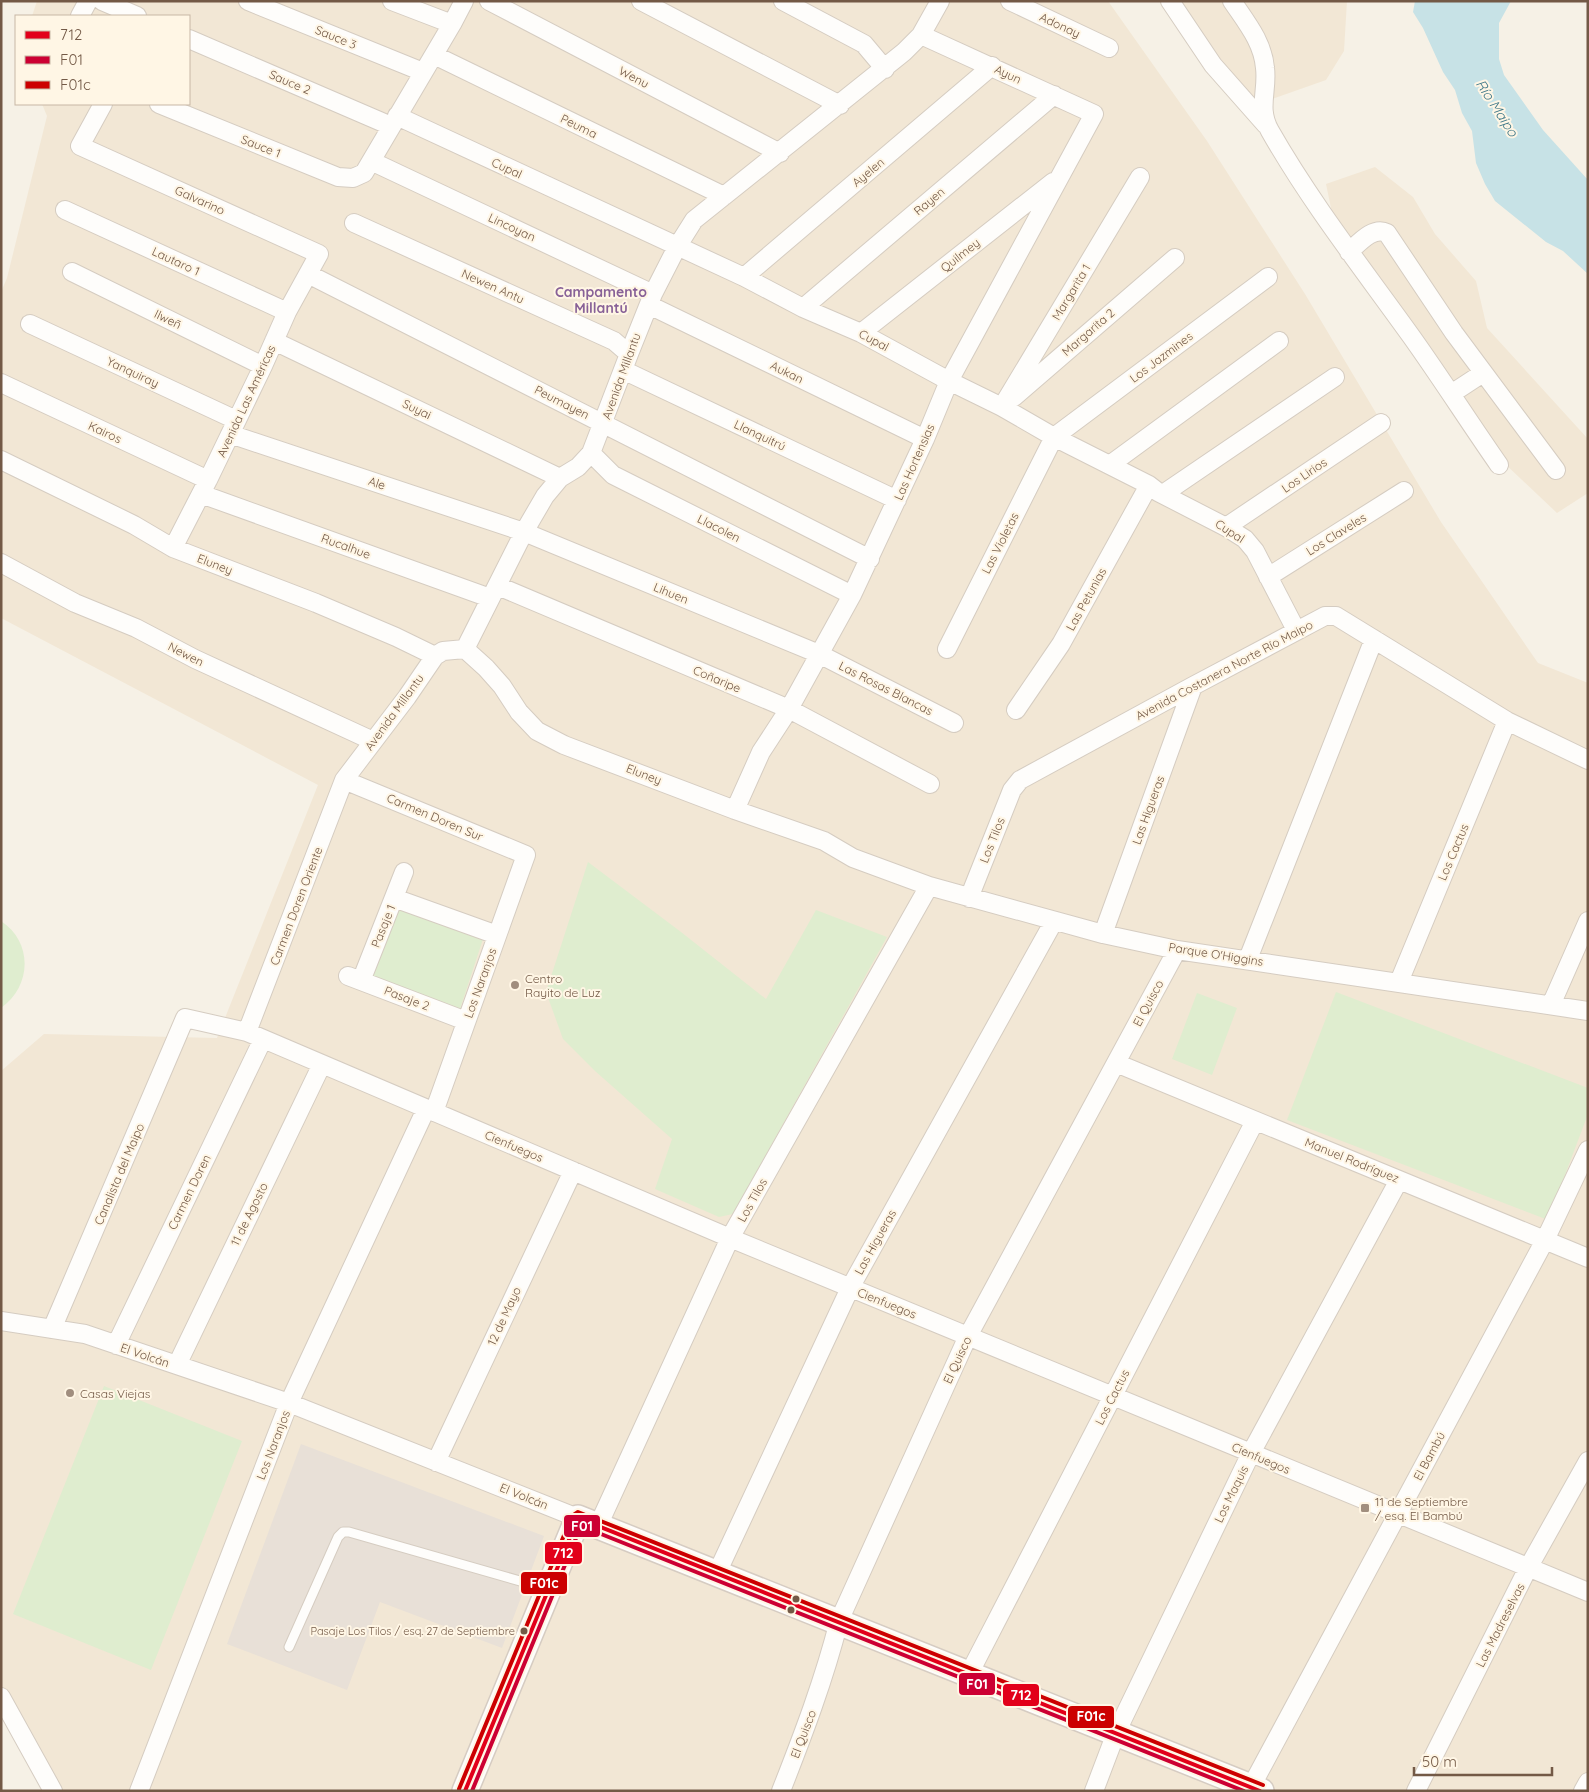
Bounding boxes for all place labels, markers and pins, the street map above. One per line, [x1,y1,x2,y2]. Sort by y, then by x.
place label: Centro Rayito de Luz [525,971,601,1000]
marker: Centro Rayito de Luz [509,979,521,991]
place label: Casas Viejas [80,1386,151,1401]
marker: Casas Viejas [64,1387,76,1399]
place label: 11 de Septiembre / esq. El Bambú [1375,1494,1468,1523]
marker: 11 de Septiembre / esq. El Bambú [1359,1502,1371,1514]
unlabelled marker [791,1594,801,1604]
unlabelled marker [786,1605,796,1615]
place label: Pasaje Los Tilos / esq. 27 de Septiembre [310,1624,515,1638]
marker: Pasaje Los Tilos / esq. 27 de Septiembre [519,1626,529,1636]

